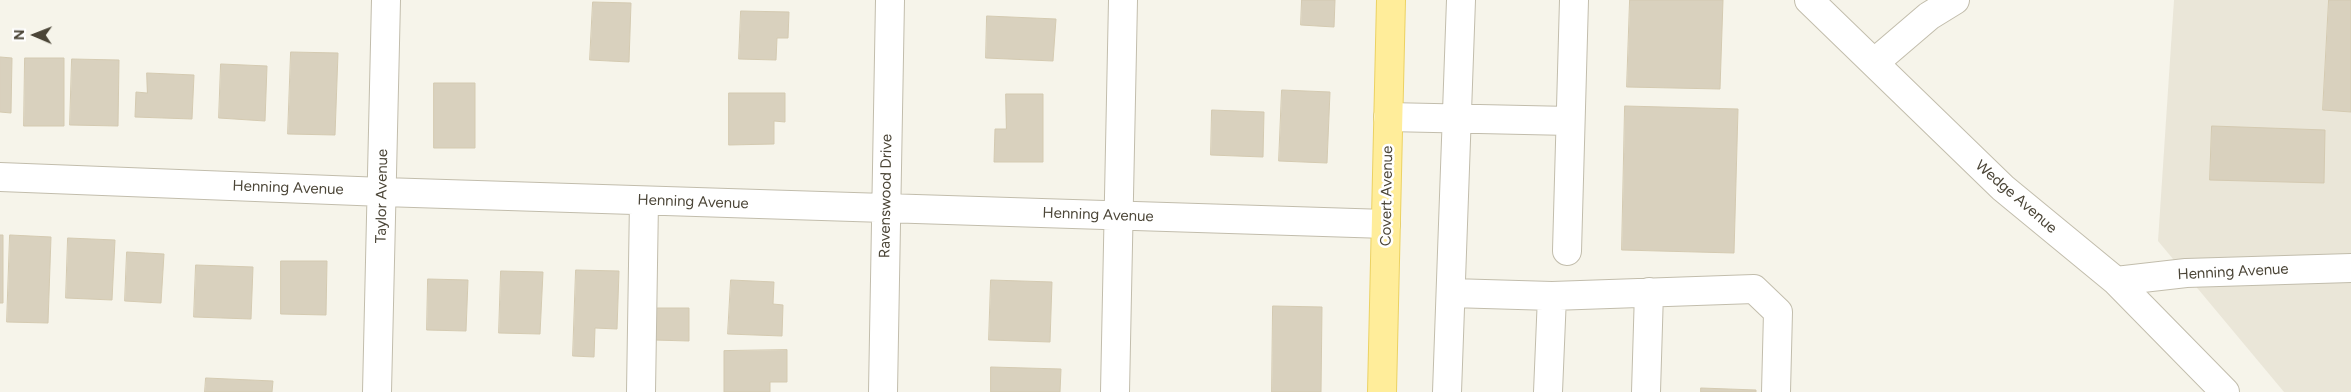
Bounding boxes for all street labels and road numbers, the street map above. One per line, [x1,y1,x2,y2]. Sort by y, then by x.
street label: Ravenswood Drive [876,134,896,258]
street label: Covert Avenue [1377,146,1397,246]
street label: Taylor Avenue [372,149,392,243]
street label: Wedge Avenue [1972,157,2060,237]
street label: Henning Avenue [232,177,344,199]
street label: Henning Avenue [637,191,749,213]
street label: Henning Avenue [1042,204,1154,226]
street label: Henning Avenue [2177,260,2289,284]

